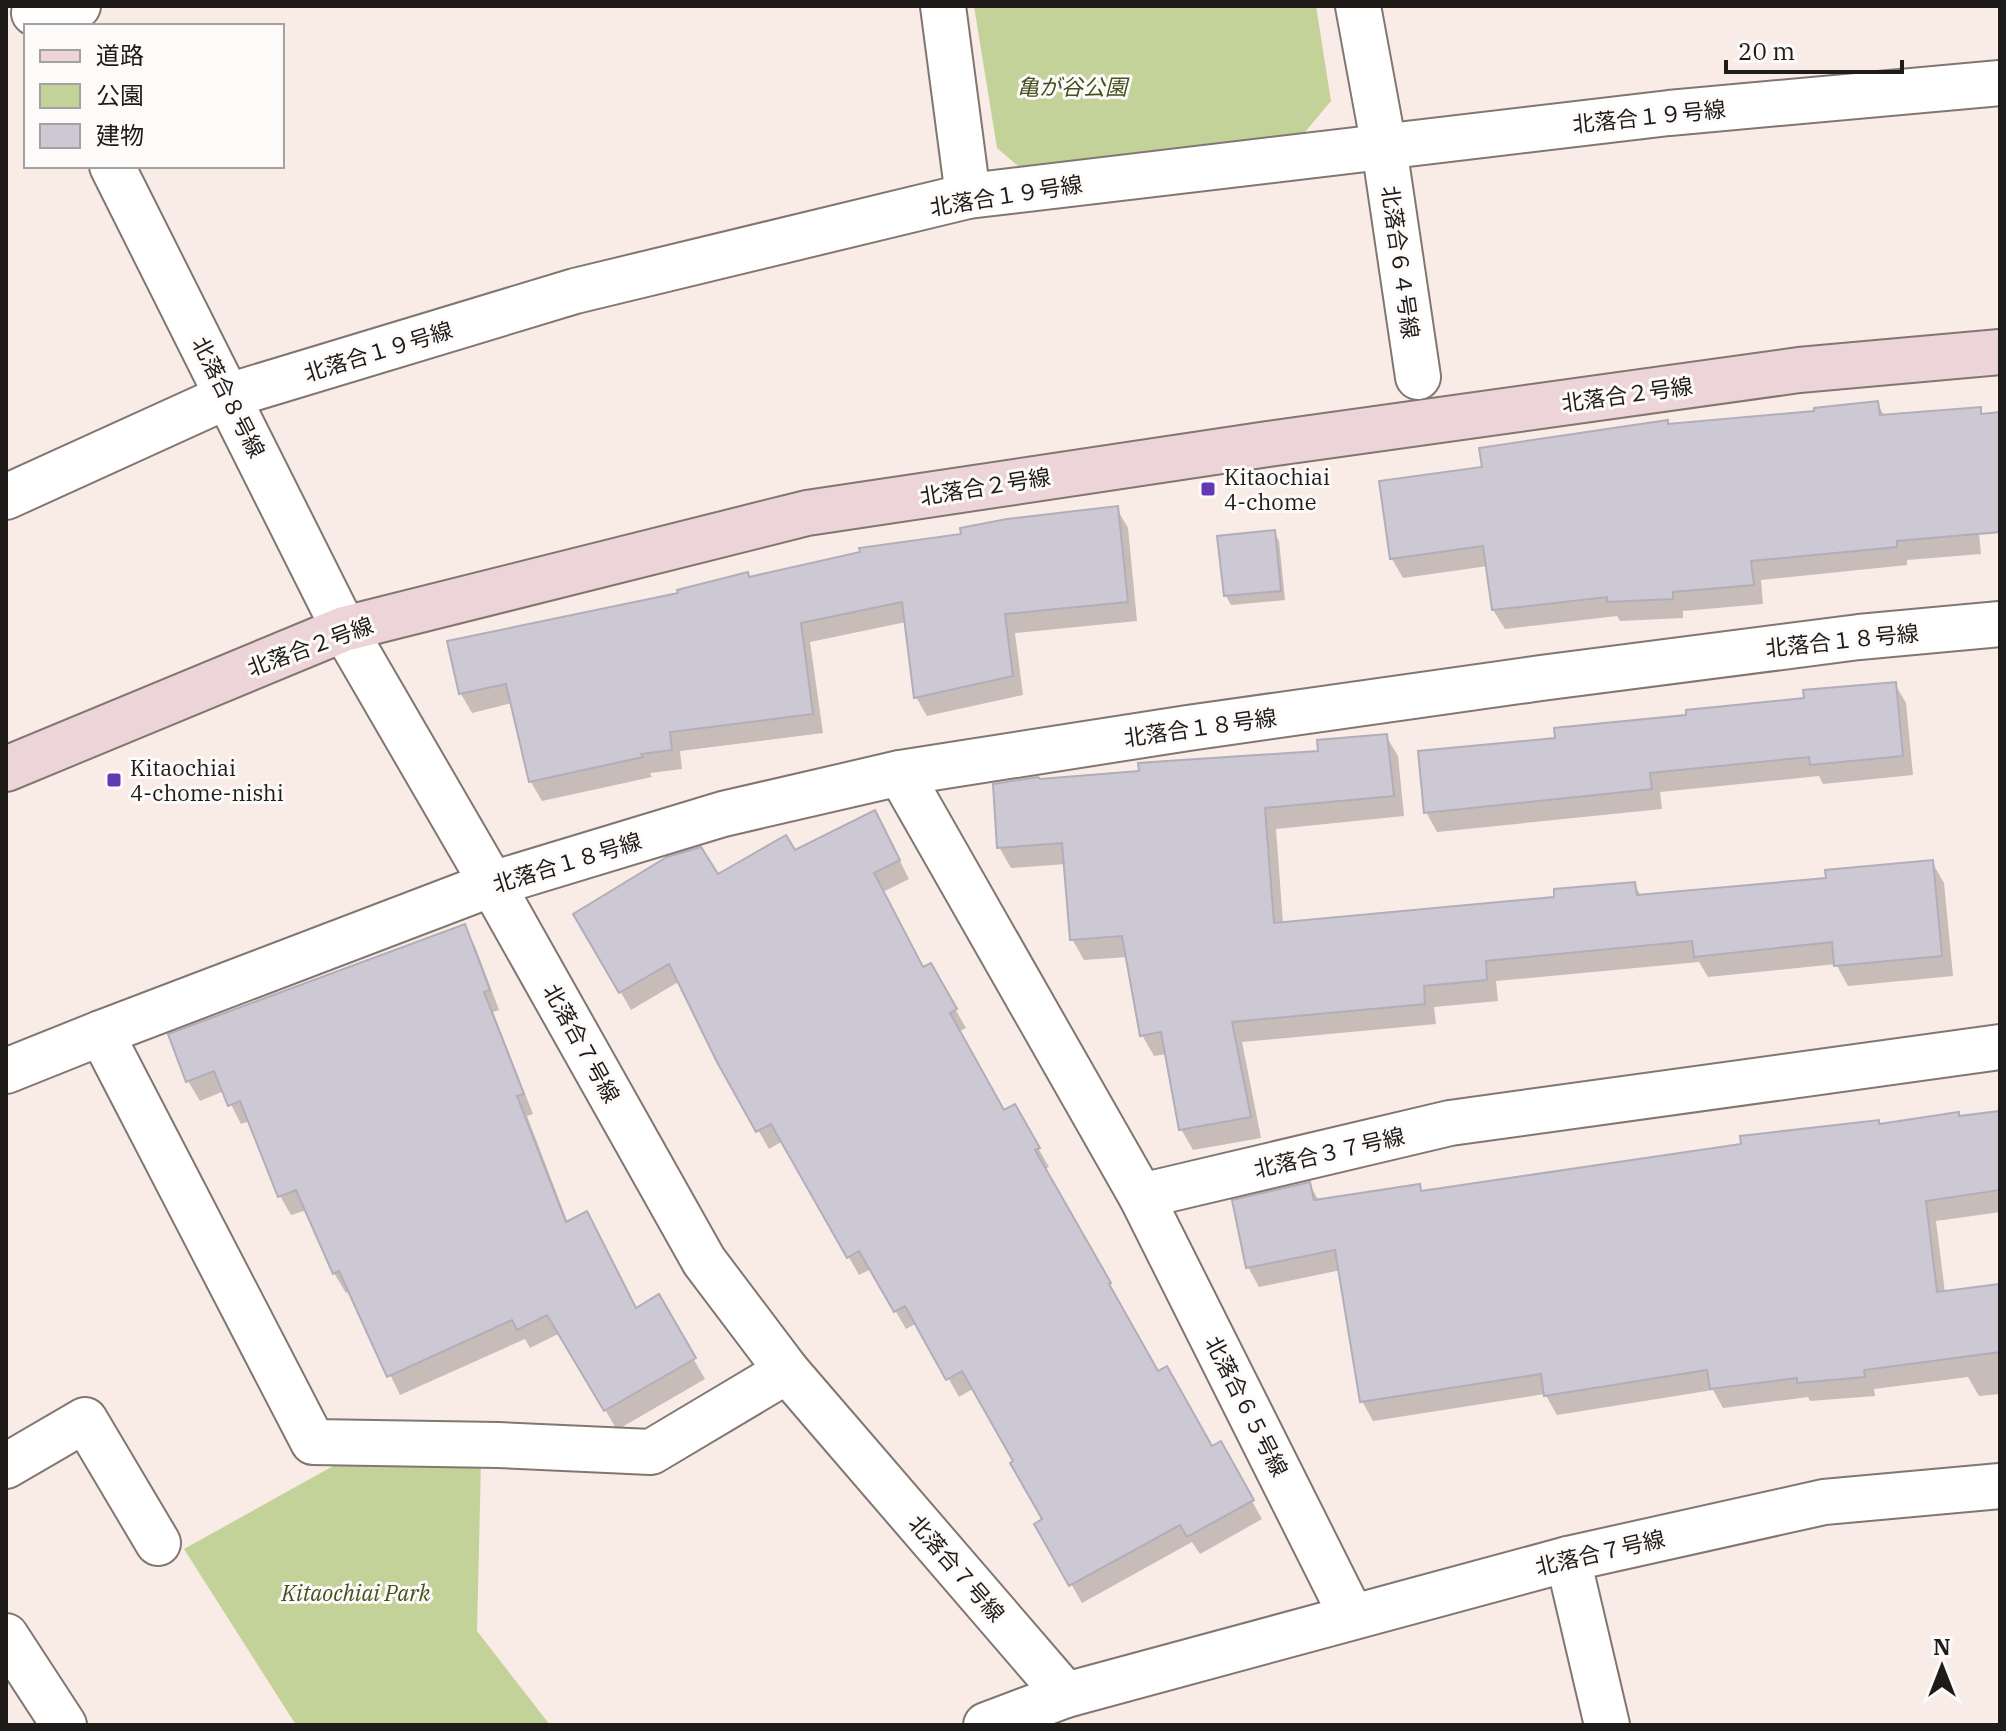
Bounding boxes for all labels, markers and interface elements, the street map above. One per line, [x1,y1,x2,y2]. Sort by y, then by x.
legend [24,24,284,168]
scale bar [1726,24,1902,74]
text: 20 m [1738,35,1795,67]
text: 道路 [96,39,144,71]
park label: 亀が谷公園 [1017,72,1130,101]
text: 公園 [96,79,144,111]
street label: 北落合１９号線 [1571,94,1727,138]
text: 建物 [96,119,144,151]
street label: 北落合１９号線 [928,169,1084,221]
street label: 北落合６４号線 [1376,184,1426,340]
street label: 北落合１９号線 [300,315,456,387]
street label: 北落合８号線 [186,332,272,462]
street label: 北落合２号線 [1560,370,1694,418]
street label: 北落合２号線 [918,461,1052,511]
place label: Kitaochiai 4-chome [1224,462,1330,516]
marker: Kitaochiai 4-chome [1199,480,1217,498]
street label: 北落合２号線 [243,610,377,682]
street label: 北落合１８号線 [1764,618,1920,662]
street label: 北落合１８号線 [1122,702,1278,752]
place label: Kitaochiai 4-chome-nishi [130,753,284,807]
marker: Kitaochiai 4-chome-nishi [105,771,123,789]
street label: 北落合１８号線 [489,826,645,898]
street label: 北落合７号線 [537,978,627,1108]
street label: 北落合３７号線 [1251,1121,1407,1183]
street label: 北落合６５号線 [1199,1331,1295,1481]
street label: 北落合７号線 [903,1509,1011,1627]
street label: 北落合７号線 [1532,1523,1668,1581]
park label: Kitaochiai Park [281,1578,431,1607]
north arrow [1902,1627,1982,1707]
text: N [1933,1632,1951,1661]

